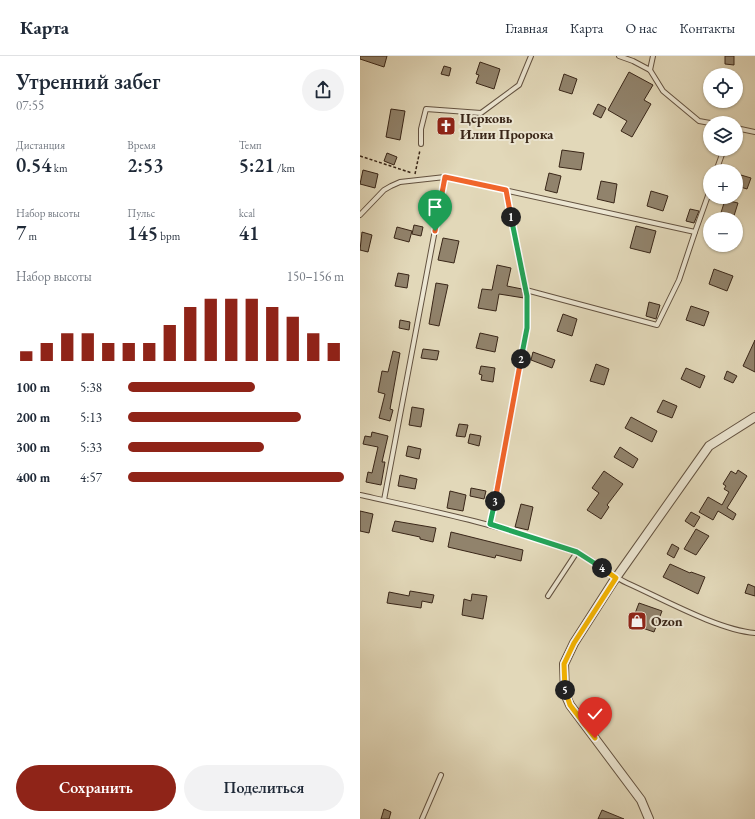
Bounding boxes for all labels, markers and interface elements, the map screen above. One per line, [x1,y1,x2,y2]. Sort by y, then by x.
text: Карта [20,15,69,40]
text: Главная [505,19,548,37]
text: Карта [570,19,603,37]
text: О нас [625,19,657,37]
text: Контакты [679,19,735,37]
text: Утренний забег [16,67,160,96]
map controls [703,68,743,252]
button: locate [703,68,743,108]
button: share [302,69,344,111]
text: 07:55 [16,97,44,114]
place label: Церковь Илии Пророка [460,109,554,143]
church icon: Церковь Илии Пророка [435,115,457,137]
button: layers [703,116,743,156]
text: Дистанция [16,138,65,152]
text: Время [127,138,156,152]
text: Темп [239,138,262,152]
text: 0.54 [16,152,52,178]
text: 2:53 [127,152,164,178]
text: 5:21 [239,152,275,178]
text: km [52,161,68,175]
text: /km [275,161,295,175]
button: + [703,164,743,204]
pin [418,190,452,231]
icon: arrive [424,196,446,218]
text: Набор высоты [16,206,80,220]
text: Пульс [127,206,155,220]
text: kcal [239,206,255,220]
pin: 1 [501,207,521,227]
text: 1 [508,210,514,224]
button: − [703,212,743,252]
text: 7 [16,220,26,246]
text: 145 [127,220,158,246]
text: 41 [239,220,259,246]
text: m [26,229,37,243]
text: bpm [158,229,180,243]
text: Набор высоты [16,268,92,285]
text: 150–156 m [287,268,344,285]
pin: 2 [511,349,531,369]
text: 2 [518,352,524,366]
text: 100 m [16,379,50,396]
text: 5:38 [80,379,102,396]
text: 200 m [16,409,50,426]
text: 5:13 [80,409,102,426]
text: 300 m [16,439,50,456]
text: 5:33 [80,439,102,456]
text: 400 m [16,469,50,486]
text: 4:57 [80,469,102,486]
pin: 3 [485,491,505,511]
text: 3 [492,494,498,508]
pin: 4 [592,558,612,578]
text: 4 [599,561,605,575]
shop icon: Ozon [626,610,648,632]
place label: Ozon [651,612,683,630]
pin: 5 [555,680,575,700]
text: 5 [562,683,568,697]
pin [578,697,612,738]
icon: check [584,703,606,725]
button: Сохранить [16,765,176,811]
button: Поделиться [184,765,344,811]

